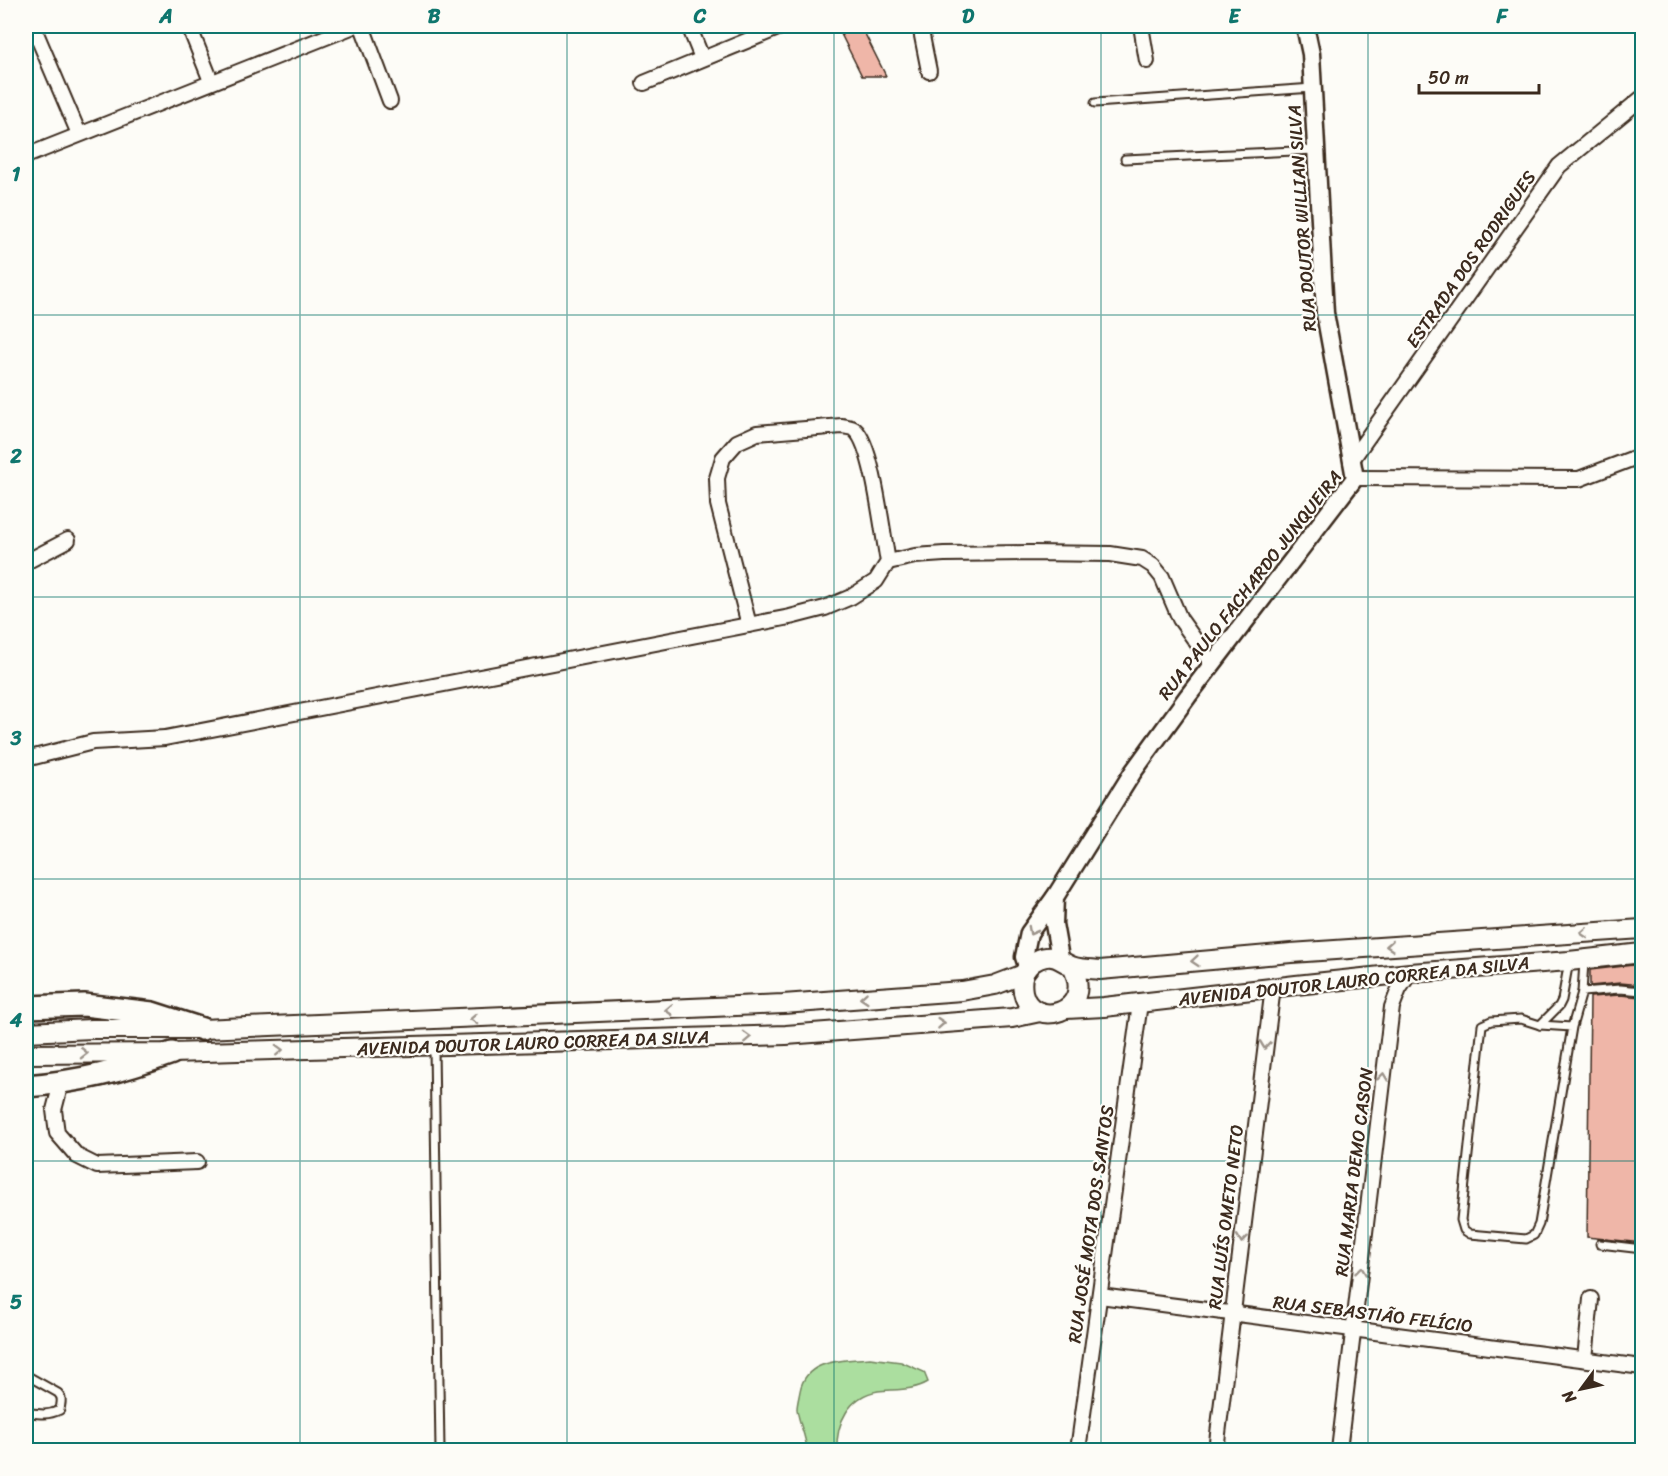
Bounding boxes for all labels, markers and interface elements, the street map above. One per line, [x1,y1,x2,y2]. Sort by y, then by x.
text: A [158,0,173,34]
text: B [428,0,441,34]
text: C [693,0,707,34]
text: D [962,0,975,34]
text: E [1228,0,1241,34]
text: F [1496,0,1509,34]
scale bar [1419,57,1539,95]
text: 50 m [1428,62,1469,94]
street label: RUA DOUTOR WILLIAN SILVA [1278,104,1326,332]
text: 1 [12,157,21,192]
street label: ESTRADA DOS RODRIGUES [1397,163,1545,355]
text: 2 [9,439,22,474]
street label: RUA PAULO FACHARDO JUNQUEIRA [1150,463,1350,707]
text: 3 [10,721,22,756]
one-way arrow [1028,924,1040,935]
one-way arrow [1580,926,1589,939]
one-way arrow [1385,940,1394,953]
street label: AVENIDA DOUTOR LAURO CORREA DA SILVA [1176,947,1531,1015]
one-way arrow [1191,955,1200,968]
one-way arrow [859,992,868,1005]
text: 4 [9,1003,23,1038]
one-way arrow [664,1003,673,1016]
one-way arrow [470,1012,479,1025]
one-way arrow [937,1017,946,1030]
street label: AVENIDA DOUTOR LAURO CORREA DA SILVA [355,1021,710,1065]
one-way arrow [742,1030,751,1043]
one-way arrow [1260,1041,1272,1050]
one-way arrow [274,1043,283,1056]
one-way arrow [79,1047,88,1060]
street label: RUA MARIA DEMO CASON [1325,1065,1383,1278]
one-way arrow [1377,1073,1389,1082]
street label: RUA JOSÉ MOTA DOS SANTOS [1058,1103,1124,1345]
street label: RUA LUÍS OMETO NETO [1199,1123,1253,1311]
one-way arrow [1236,1234,1248,1243]
one-way arrow [1354,1266,1366,1276]
text: 5 [10,1285,22,1320]
street label: RUA SEBASTIÃO FELÍCIO [1271,1286,1475,1342]
north arrow [1551,1359,1611,1419]
text: N [1553,1384,1585,1410]

